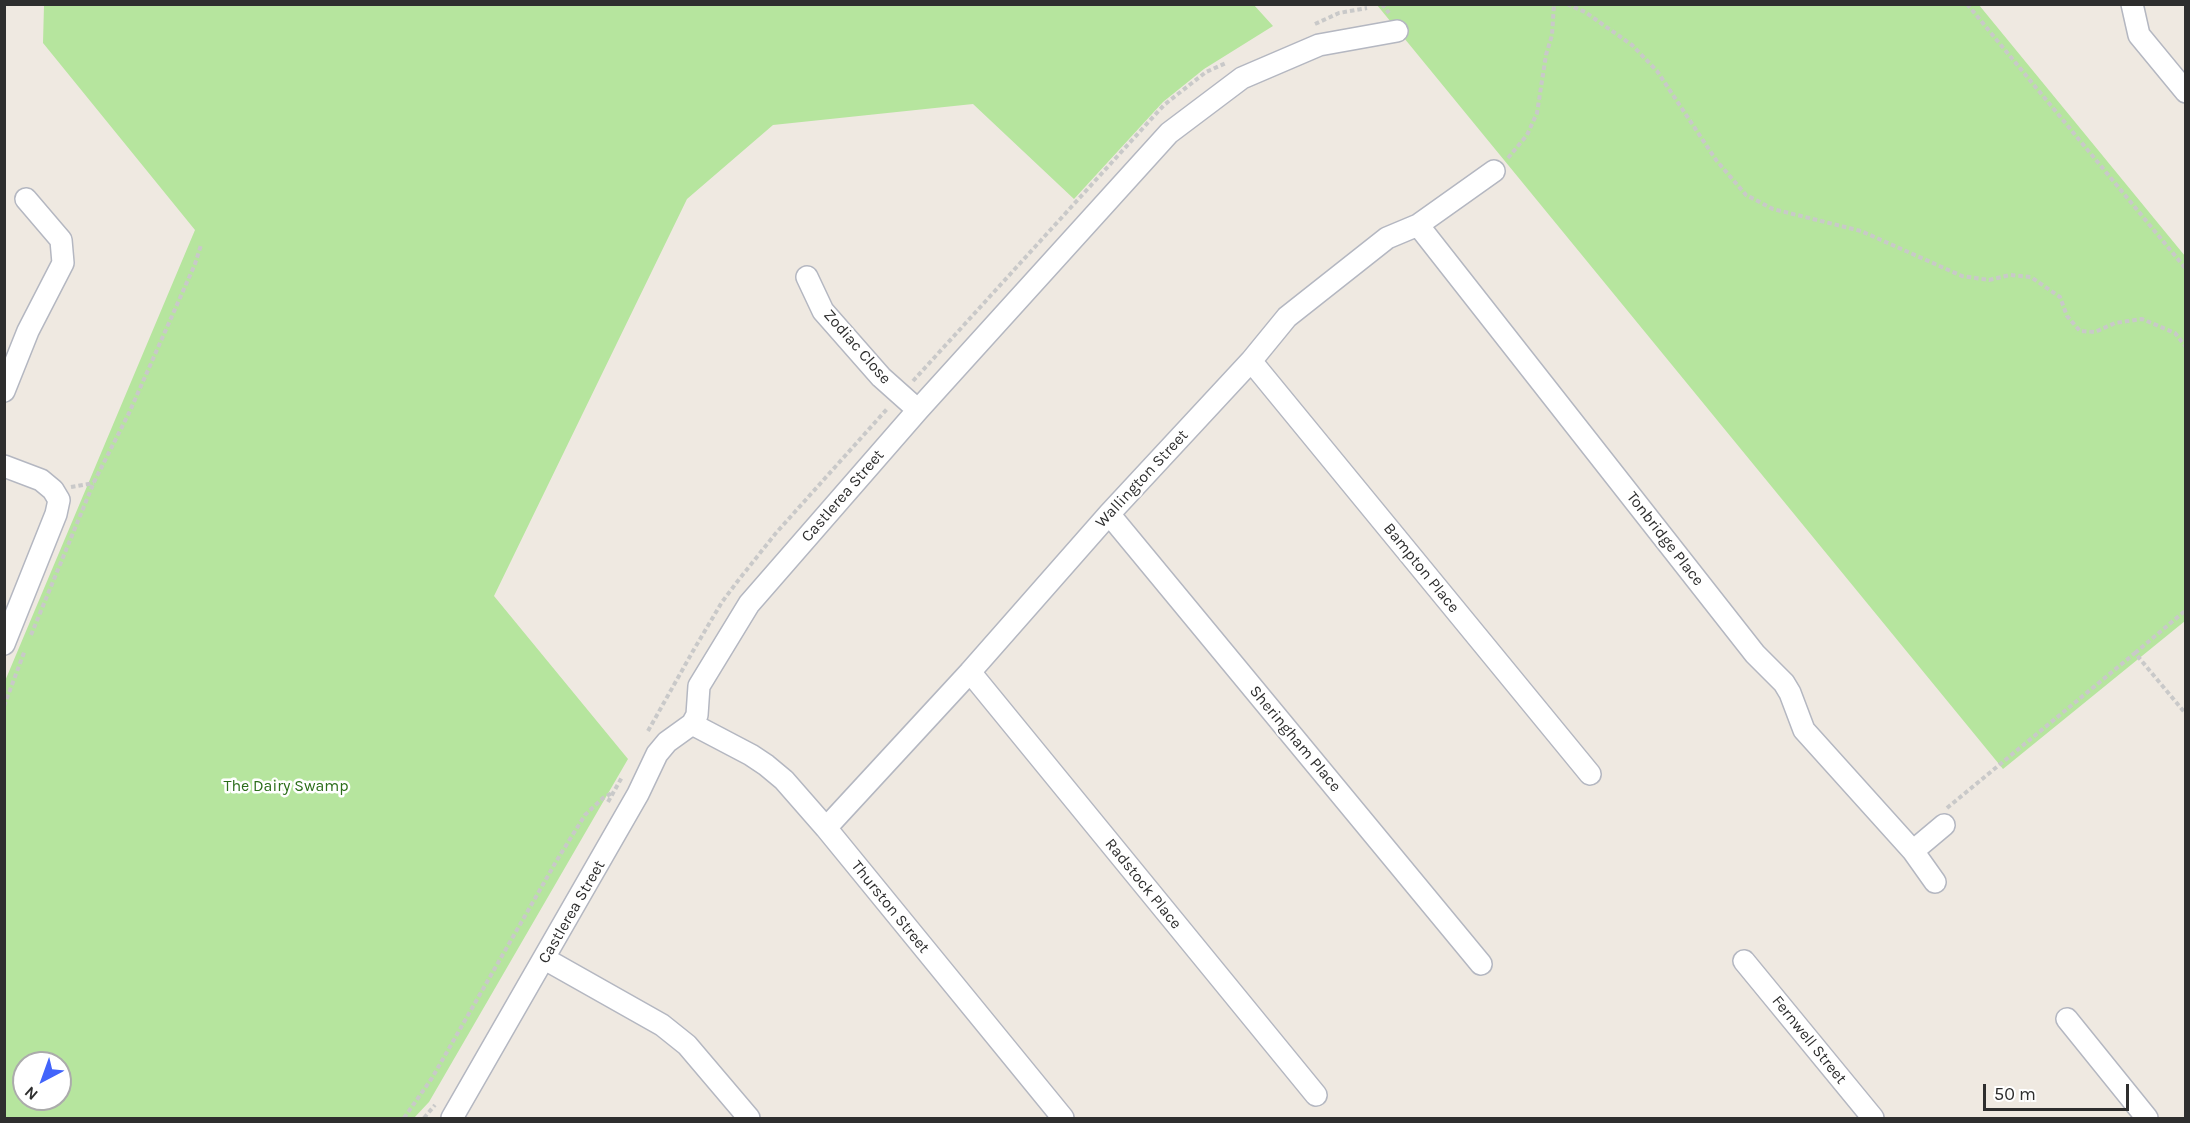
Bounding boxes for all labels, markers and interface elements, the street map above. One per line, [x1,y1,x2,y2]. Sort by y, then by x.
street label: Zodiac Close [819,306,895,388]
street label: Wallington Street [1092,426,1192,532]
street label: Castlerea Street [798,446,888,546]
street label: Tonbridge Place [1622,488,1708,590]
street label: Bampton Place [1379,519,1463,617]
street label: Sheringham Place [1245,682,1345,796]
park label: The Dairy Swamp [223,776,349,796]
street label: Radstock Place [1101,835,1185,933]
street label: Castlerea Street [535,857,609,967]
street label: Thurston Street [847,857,933,957]
street label: Fernwell Street [1768,992,1850,1088]
north arrow [12,1051,72,1111]
scale bar [1986,1072,2132,1110]
text: N [21,1083,42,1104]
text: 50 m [1994,1083,2036,1105]

